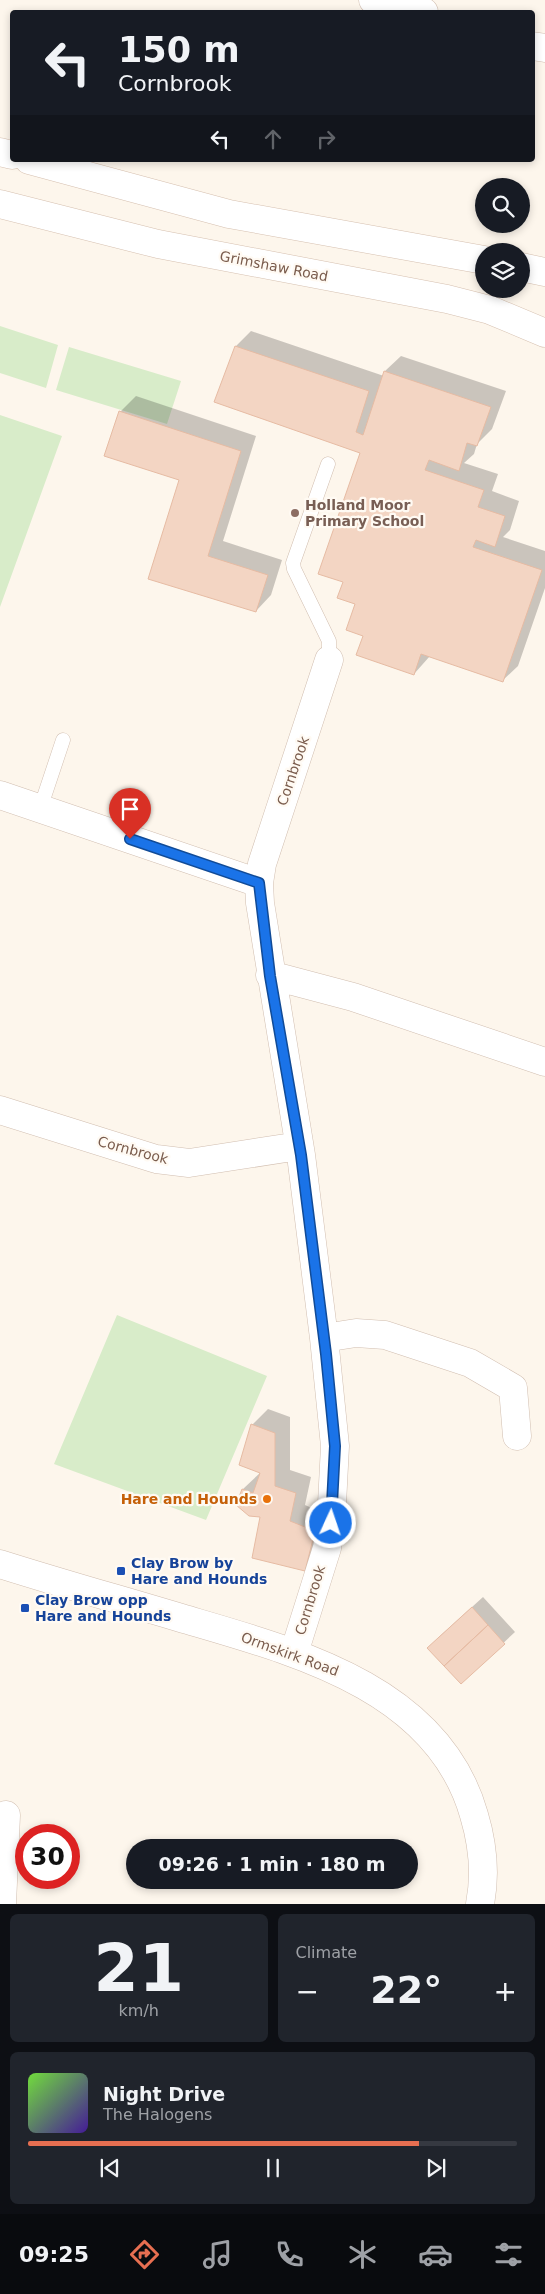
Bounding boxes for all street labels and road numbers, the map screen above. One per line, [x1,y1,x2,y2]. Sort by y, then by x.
street label: Grimshaw Road [219,248,329,284]
street label: Cornbrook [274,733,313,808]
street label: Cornbrook [96,1133,171,1167]
street label: Cornbrook [292,1562,328,1637]
street label: Ormskirk Road [239,1629,341,1679]

